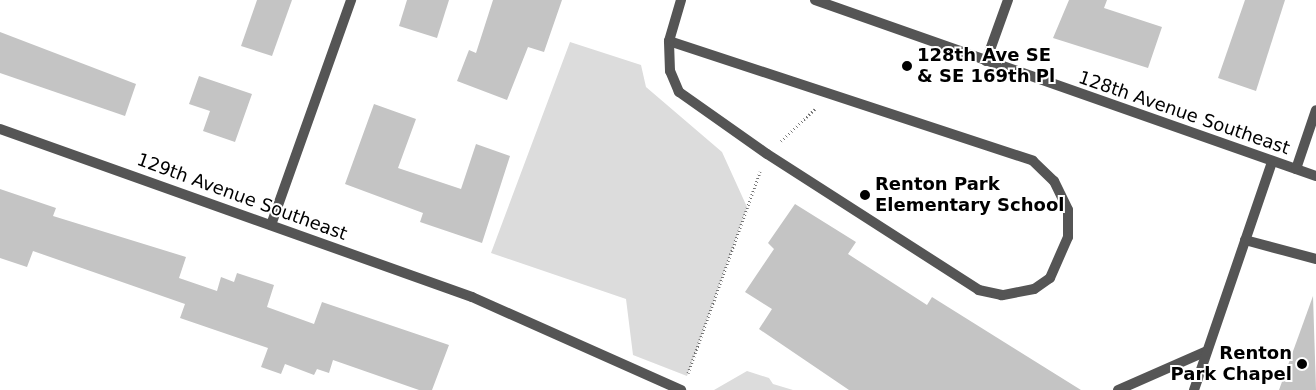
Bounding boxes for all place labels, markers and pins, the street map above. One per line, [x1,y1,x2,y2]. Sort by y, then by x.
place label: 128th Ave SE & SE 169th Pl [917,45,1055,88]
marker: 128th Ave SE & SE 169th Pl [901,60,913,72]
place label: Renton Park Elementary School [875,174,1064,216]
marker: Renton Park Elementary School [859,189,871,201]
place label: Renton Park Chapel [1171,343,1292,386]
marker: Renton Park Chapel [1296,358,1308,370]

